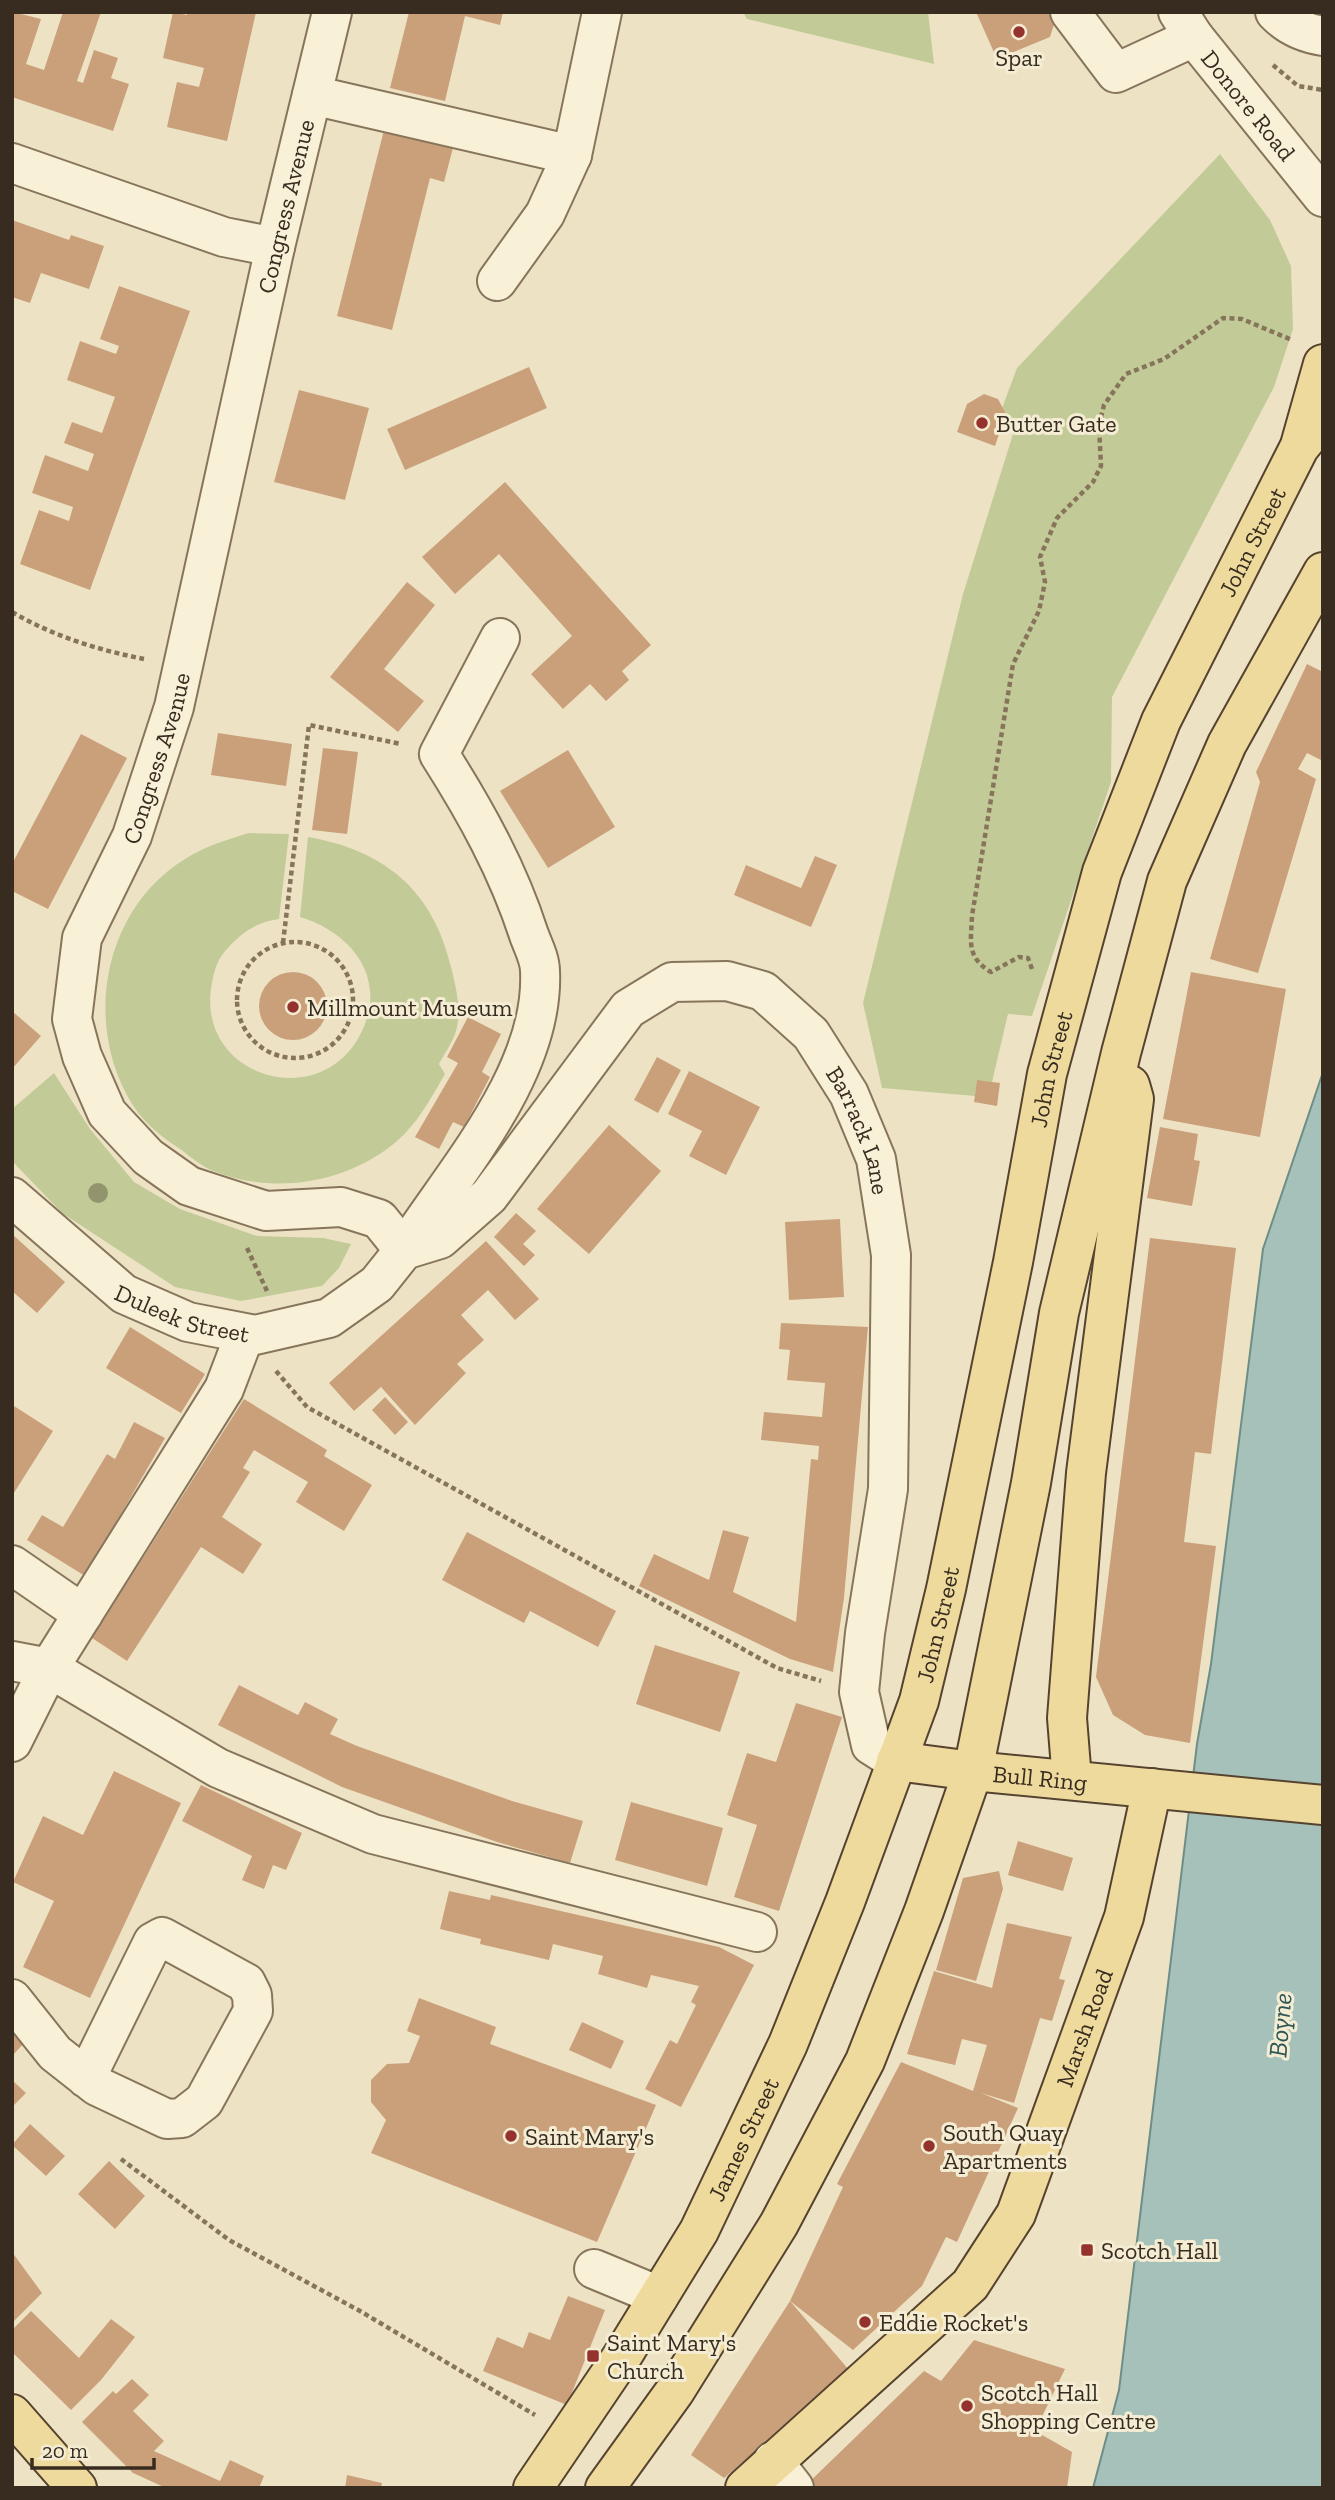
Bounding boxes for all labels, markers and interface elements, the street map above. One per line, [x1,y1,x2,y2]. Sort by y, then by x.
marker: Spar [1011,24,1027,40]
place label: Spar [995,43,1043,72]
street label: Donore Road [1196,44,1302,166]
street label: Congress Avenue [251,116,320,296]
place label: Butter Gate [996,409,1117,438]
marker: Butter Gate [974,415,990,431]
street label: John Street [1212,482,1291,601]
street label: Congress Avenue [116,670,196,847]
place label: Millmount Museum [307,993,513,1022]
marker: Millmount Museum [285,999,301,1015]
street label: John Street [1023,1007,1078,1129]
street label: Barrack Lane [820,1060,896,1196]
street label: Duleek Street [110,1277,252,1348]
street label: John Street [909,1564,965,1686]
street label: Bull Ring [992,1759,1089,1797]
street label: Marsh Road [1049,1965,1119,2091]
water label: Boyne [1261,1991,1299,2059]
street label: James Street [701,2073,785,2205]
place label: South Quay Apartments [943,2118,1067,2175]
place label: Saint Mary's [525,2122,654,2151]
marker: Saint Mary's [503,2128,519,2144]
marker: South Quay Apartments [921,2138,937,2154]
place label: Scotch Hall [1101,2236,1218,2265]
marker: Scotch Hall [1079,2242,1095,2258]
place label: Eddie Rocket's [879,2308,1028,2337]
marker: Eddie Rocket's [857,2314,873,2330]
place label: Saint Mary's Church [607,2328,736,2385]
marker: Saint Mary's Church [585,2348,601,2364]
place label: Scotch Hall Shopping Centre [981,2378,1156,2435]
marker: Scotch Hall Shopping Centre [959,2398,975,2414]
scale bar [32,2426,154,2470]
text: 20 m [42,2438,88,2463]

